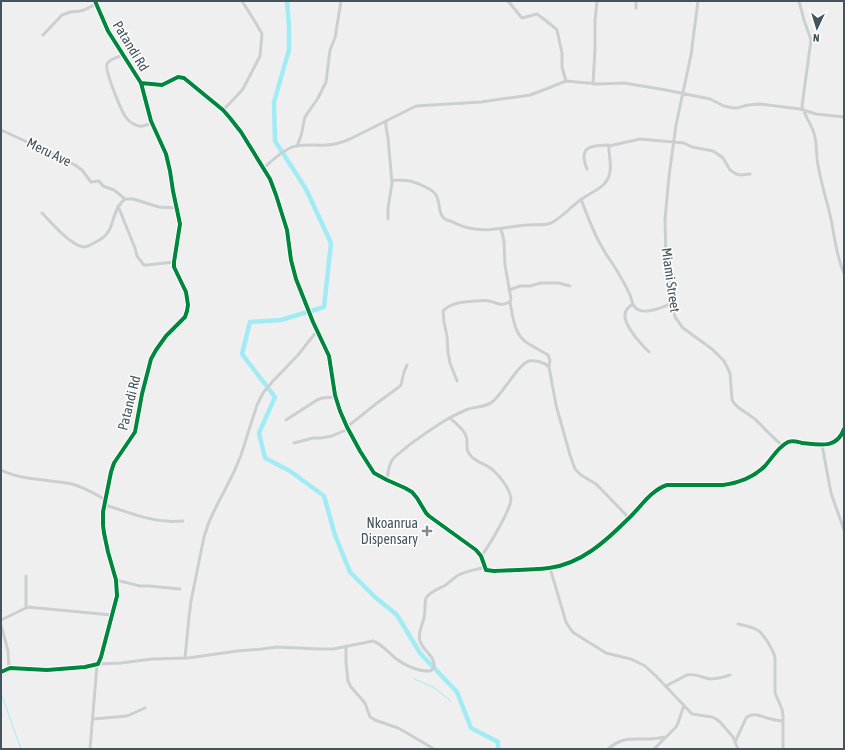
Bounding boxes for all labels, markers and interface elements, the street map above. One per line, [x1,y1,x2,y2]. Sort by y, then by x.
north arrow [797,8,837,48]
street label: Patandi Rd [110,18,152,74]
text: N [813,32,820,44]
street label: Meru Ave [24,134,74,170]
street label: Miami Street [659,247,683,313]
street label: Patandi Rd [114,374,144,432]
place label: Nkoanrua Dispensary [361,515,418,547]
marker: Nkoanrua Dispensary [421,525,433,537]

